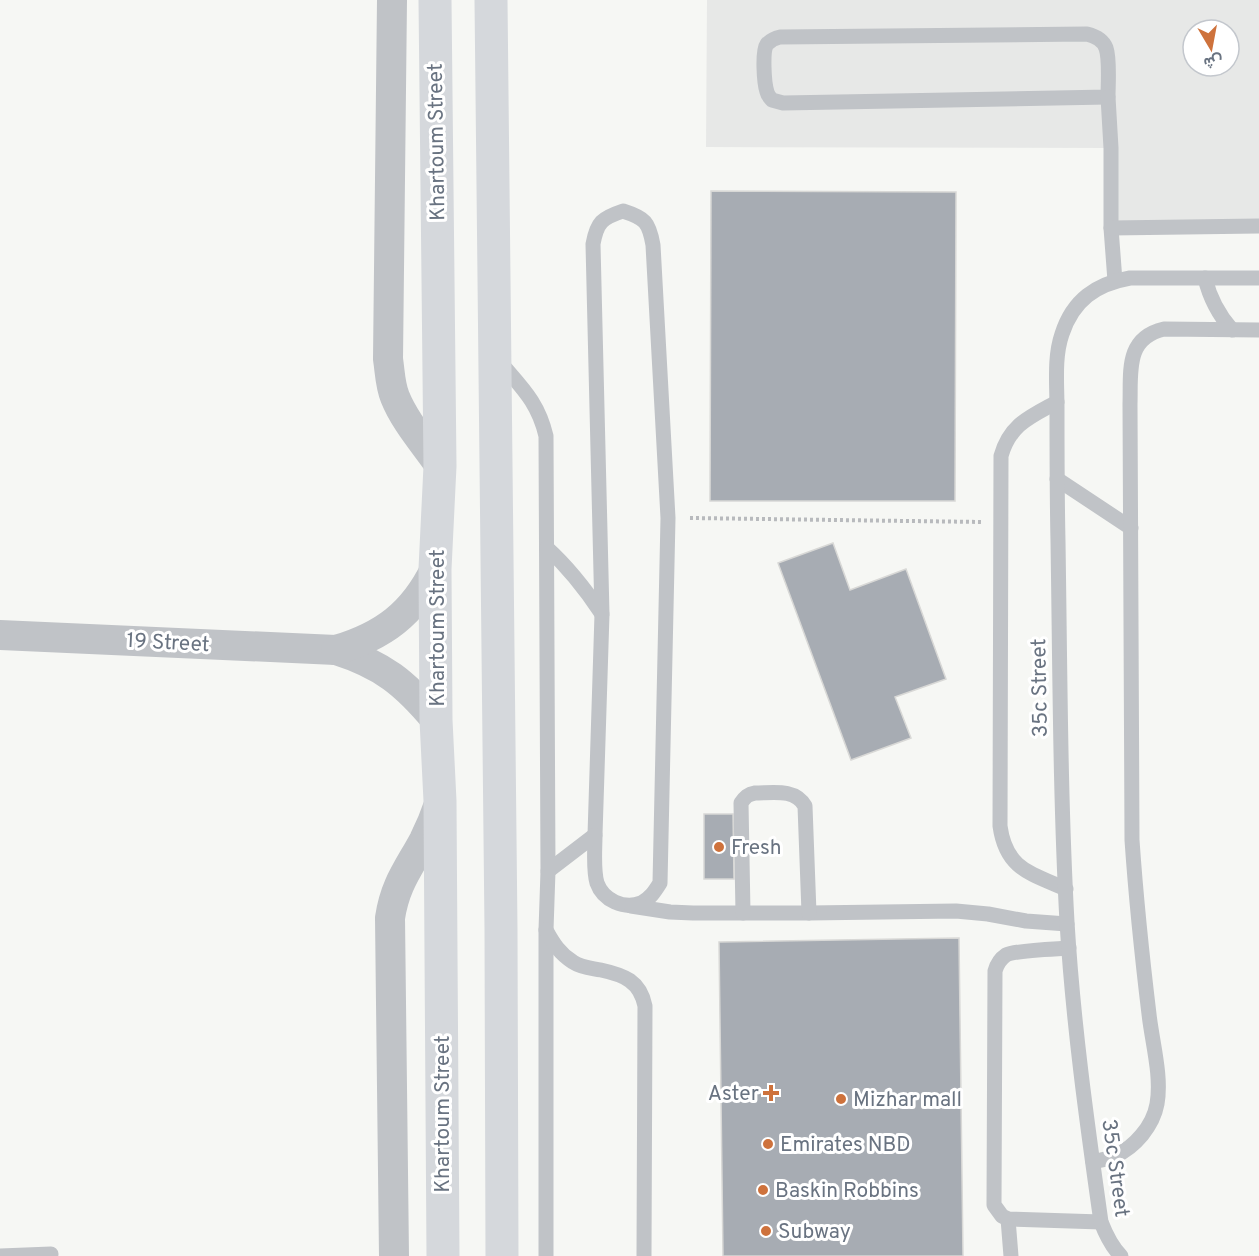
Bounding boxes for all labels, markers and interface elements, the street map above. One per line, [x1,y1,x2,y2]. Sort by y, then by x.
north arrow [1181,18,1241,78]
text: ش [1202,49,1224,72]
street label: Khartoum Street [423,63,452,221]
street label: Khartoum Street [425,549,452,707]
street label: 19 Street [126,628,210,659]
street label: 35c Street [1026,638,1055,738]
place label: Fresh [731,835,782,862]
marker: Fresh [712,840,726,854]
street label: Khartoum Street [430,1035,457,1193]
place label: Aster [708,1081,759,1108]
marker: Aster [764,1086,778,1100]
place label: Mizhar mall [853,1087,962,1114]
marker: Mizhar mall [834,1092,848,1106]
street label: 35c Street [1094,1117,1135,1219]
place label: Emirates NBD [780,1132,910,1159]
marker: Emirates NBD [761,1137,775,1151]
place label: Baskin Robbins [775,1178,919,1205]
marker: Baskin Robbins [756,1183,770,1197]
place label: Subway [778,1219,851,1246]
marker: Subway [759,1224,773,1238]

